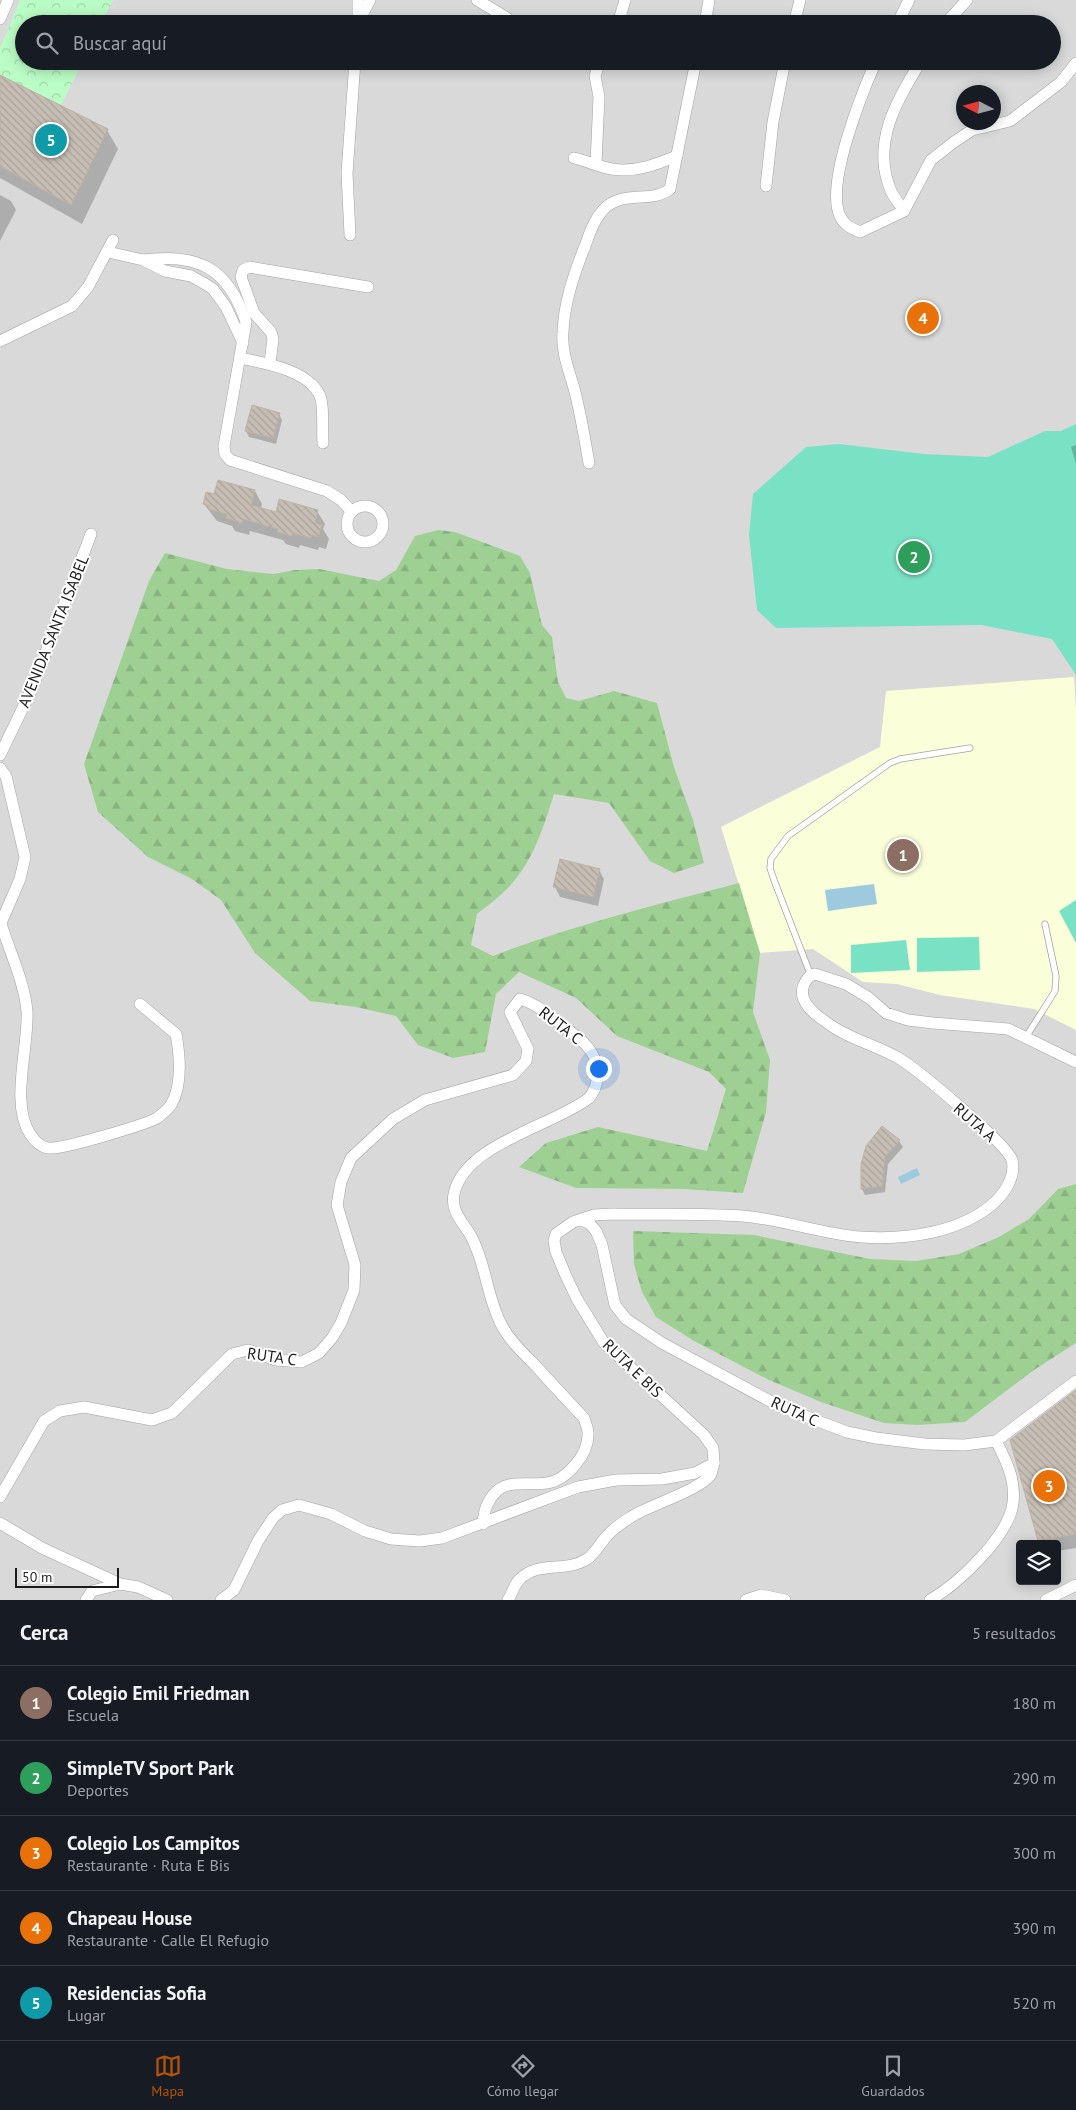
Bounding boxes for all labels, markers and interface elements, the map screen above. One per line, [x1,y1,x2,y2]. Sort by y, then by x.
search box [15,15,1061,70]
icon: search [33,29,61,57]
text: Buscar aquí [73,31,167,55]
north arrow [956,85,1001,130]
pin: 5 [35,121,67,159]
pin: 4 [907,299,939,337]
pin: 2 [898,538,930,576]
street label: AVENIDA SANTA ISABEL [13,552,93,710]
pin: 1 [887,836,919,874]
street label: RUTA C [535,1002,587,1048]
your location [586,1056,612,1082]
street label: RUTA A [950,1098,1001,1146]
street label: RUTA E BIS [599,1334,667,1402]
street label: RUTA C [246,1343,298,1369]
street label: RUTA C [768,1392,822,1430]
pin: 3 [1033,1467,1065,1505]
map controls [1016,1540,1061,1585]
button: layers [1016,1540,1061,1585]
scale bar [15,1565,119,1588]
text: 50 m [22,1568,52,1586]
text: Cerca [20,1619,69,1646]
text: 5 resultados [972,1623,1056,1643]
text: Colegio Emil Friedman [67,1681,250,1705]
text: 1 [31,1693,41,1713]
text: 180 m [1013,1693,1056,1713]
text: Escuela [67,1705,119,1725]
text: SimpleTV Sport Park [67,1756,234,1780]
text: 2 [31,1768,41,1788]
text: 290 m [1013,1768,1056,1788]
text: Deportes [67,1780,129,1800]
text: Colegio Los Campitos [67,1831,240,1855]
text: 3 [31,1843,41,1863]
text: 300 m [1013,1843,1056,1863]
text: Restaurante · Ruta E Bis [67,1855,230,1875]
text: Chapeau House [67,1906,192,1930]
text: 4 [31,1918,41,1938]
text: 390 m [1013,1918,1056,1938]
text: Restaurante · Calle El Refugio [67,1930,269,1950]
text: Residencias Sofia [67,1981,206,2005]
text: 5 [31,1993,41,2013]
text: 520 m [1013,1993,1056,2013]
text: Lugar [67,2005,106,2025]
tab: Mapa [151,2052,184,2100]
tab: Cómo llegar [487,2052,559,2100]
tab: Guardados [861,2052,925,2100]

